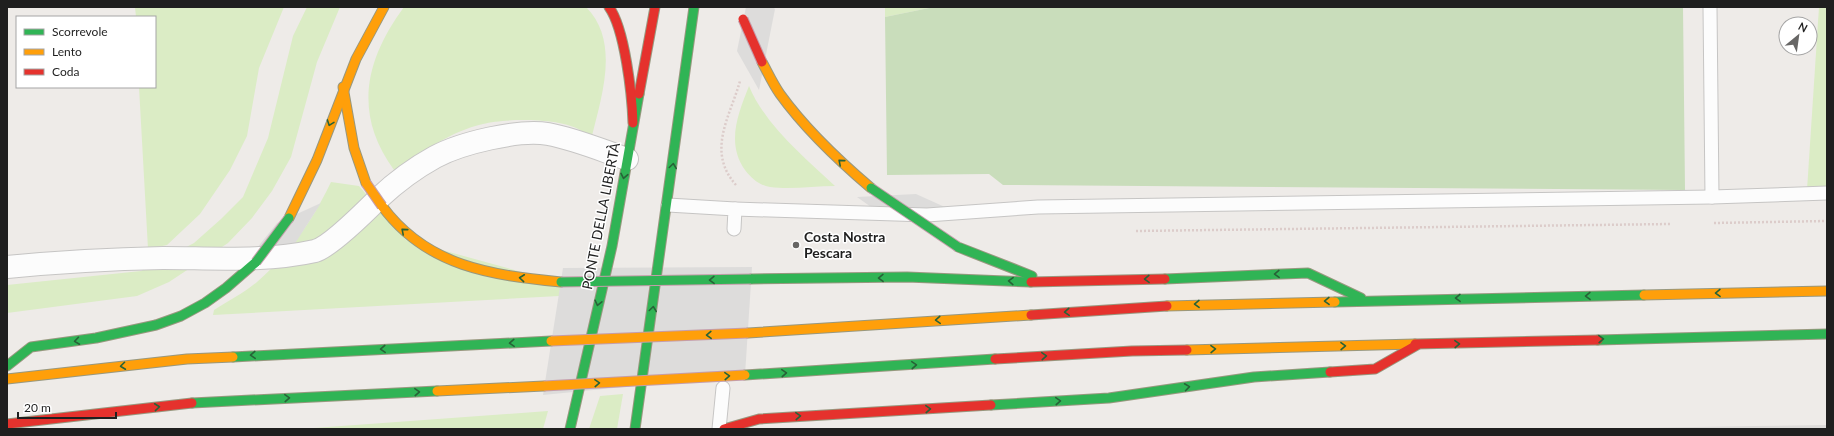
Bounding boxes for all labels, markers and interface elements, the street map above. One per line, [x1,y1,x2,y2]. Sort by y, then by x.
legend [16,16,156,88]
north arrow [1778,16,1818,56]
text: N [1796,19,1810,35]
text: Scorrevole [52,24,108,39]
text: Lento [52,44,82,59]
text: Coda [52,64,79,79]
one-way arrow [326,119,334,126]
street label: PONTE DELLA LIBERTÀ [578,140,623,291]
one-way arrow [839,160,846,167]
one-way arrow [668,163,677,169]
one-way arrow [620,173,629,179]
place label: Costa Nostra Pescara [804,228,885,261]
one-way arrow [401,229,408,236]
marker: Costa Nostra Pescara [791,240,801,250]
one-way arrow [1274,270,1280,279]
one-way arrow [519,274,525,283]
one-way arrow [878,274,884,282]
one-way arrow [1144,275,1150,283]
one-way arrow [709,276,715,284]
one-way arrow [1008,277,1014,286]
one-way arrow [1715,289,1721,297]
one-way arrow [1585,291,1591,300]
one-way arrow [1455,294,1461,303]
one-way arrow [1324,297,1330,306]
one-way arrow [594,299,603,306]
one-way arrow [1194,300,1200,308]
one-way arrow [648,306,657,312]
one-way arrow [1064,307,1070,316]
one-way arrow [935,316,941,325]
one-way arrow [706,330,712,339]
one-way arrow [1598,335,1604,344]
one-way arrow [74,336,80,345]
one-way arrow [509,339,515,348]
one-way arrow [1454,339,1460,348]
one-way arrow [1340,342,1346,350]
one-way arrow [380,345,386,354]
one-way arrow [1210,345,1216,353]
one-way arrow [250,351,256,360]
one-way arrow [1041,352,1047,361]
one-way arrow [911,360,917,369]
one-way arrow [120,361,126,370]
one-way arrow [781,368,787,377]
one-way arrow [724,372,730,380]
one-way arrow [594,379,600,387]
one-way arrow [1184,383,1190,392]
one-way arrow [414,388,420,396]
scale bar [18,394,116,420]
one-way arrow [284,394,290,402]
one-way arrow [1055,397,1061,406]
text: 20 m [24,400,51,415]
one-way arrow [154,403,160,412]
one-way arrow [925,405,931,414]
one-way arrow [795,412,801,421]

